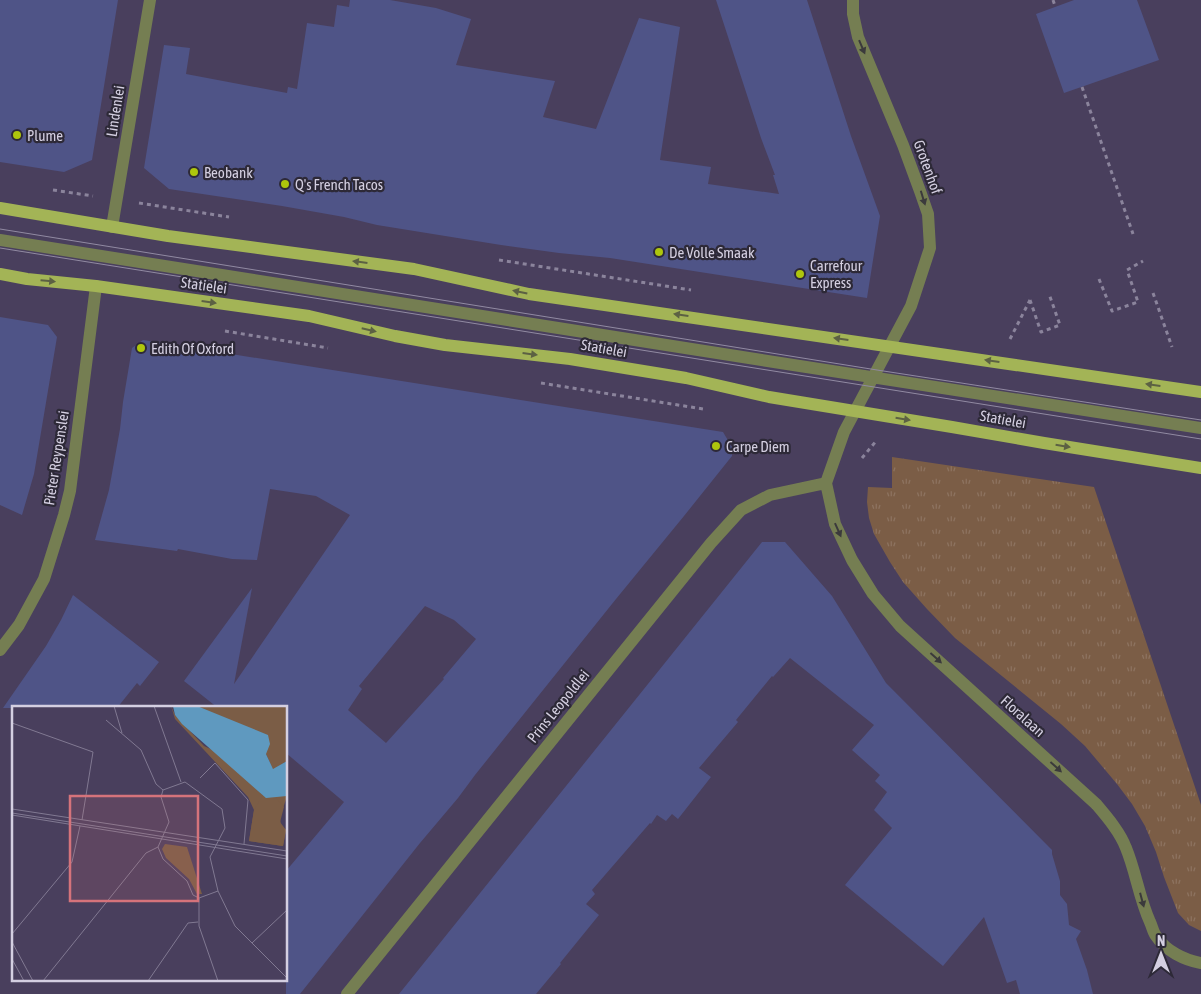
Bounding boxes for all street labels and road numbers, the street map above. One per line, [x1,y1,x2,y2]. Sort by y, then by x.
street label: Lindenlei [103,84,127,138]
street label: Grotenhof [910,138,946,196]
street label: Statielei [180,273,228,297]
street label: Statielei [580,336,628,360]
street label: Statielei [979,407,1027,431]
street label: Pieter Reypenslei [40,409,72,507]
street label: Prins Leopoldlei [524,666,592,746]
street label: Floralaan [998,692,1048,740]

